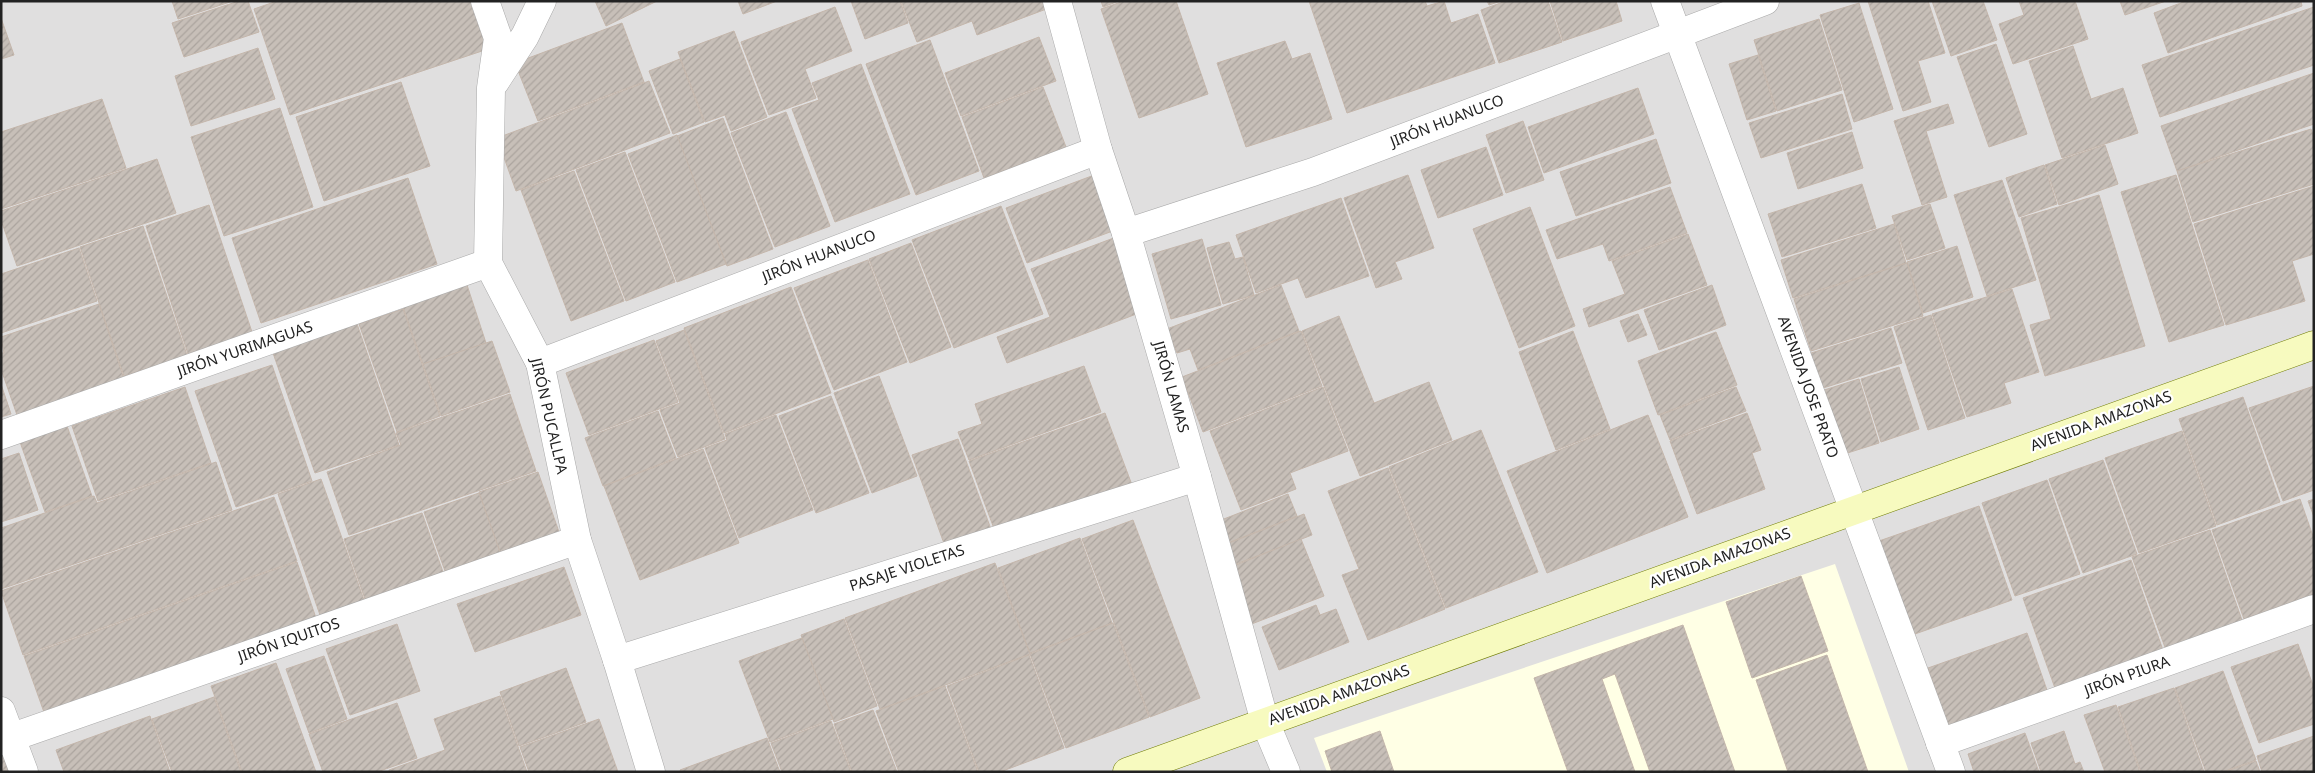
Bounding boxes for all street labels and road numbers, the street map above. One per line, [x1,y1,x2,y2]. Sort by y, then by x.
street label: JIRÓN HUANUCO [1385,89,1506,152]
street label: JIRÓN HUANUCO [757,224,878,287]
street label: AVENIDA JOSE PRATO [1774,313,1844,461]
street label: JIRÓN YURIMAGUAS [172,316,315,381]
street label: JIRÓN LAMAS [1149,337,1195,435]
street label: JIRÓN PUCALLPA [526,354,573,476]
street label: AVENIDA AMAZONAS [2027,385,2174,455]
street label: AVENIDA AMAZONAS [1646,522,1793,592]
street label: PASAJE VIOLETAS [847,539,967,595]
street label: JIRÓN IQUITOS [233,612,342,666]
street label: JIRÓN PIURA [2079,650,2173,700]
street label: AVENIDA AMAZONAS [1265,659,1412,729]

